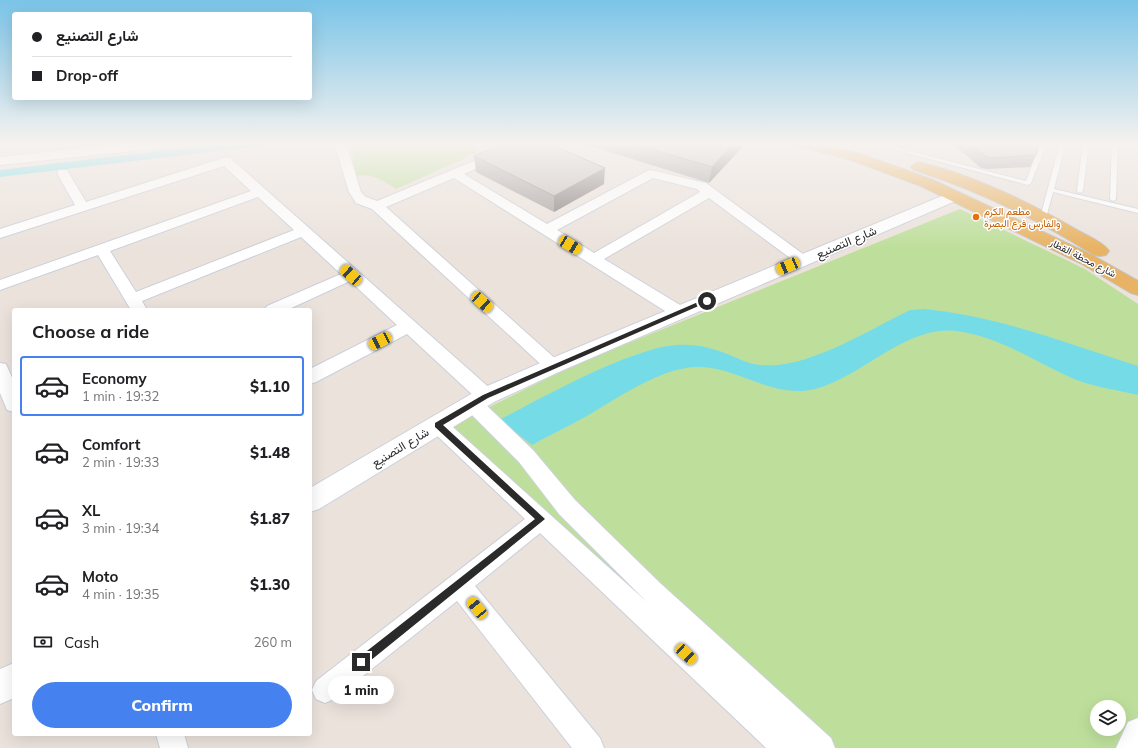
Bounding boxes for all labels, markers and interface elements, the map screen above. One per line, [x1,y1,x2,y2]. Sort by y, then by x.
text: شارع التصنيع [56,26,138,45]
text: Drop-off [56,66,118,85]
place label: مطعم الكرم والفارس فرع البصرة [984,205,1061,230]
marker: مطعم الكرم والفارس فرع البصرة [971,212,981,222]
street label: شارع التصنيع [813,223,879,263]
car [557,234,583,256]
street label: شارع محطة القطار [1047,235,1118,280]
car [775,256,801,276]
car [338,263,364,287]
car [469,290,495,314]
route start [698,292,716,310]
text: Choose a ride [32,320,149,343]
car [367,330,393,352]
icon: car [34,368,70,404]
text: Economy [82,369,147,388]
text: $1.10 [250,377,290,396]
text: 1 min · 19:32 [82,388,159,404]
street label: شارع التصنيع [369,424,432,472]
icon: car [34,434,70,470]
text: Comfort [82,435,140,454]
text: $1.48 [250,443,290,462]
text: 2 min · 19:33 [82,454,159,470]
icon: car [34,500,70,536]
text: XL [82,501,100,520]
text: $1.87 [250,509,290,528]
text: 3 min · 19:34 [82,520,159,536]
icon: car [34,566,70,602]
text: Moto [82,567,118,586]
text: $1.30 [250,575,290,594]
text: 4 min · 19:35 [82,586,159,602]
car [465,595,489,621]
icon: cash [32,631,54,653]
text: Cash [64,633,99,652]
text: 260 m [254,634,292,650]
car [673,641,699,667]
route end [352,653,370,671]
callout: 1 min [328,676,394,704]
button: Confirm [32,682,292,728]
text: 1 min [344,682,378,698]
map controls [1090,700,1126,736]
button: layers [1090,700,1126,736]

